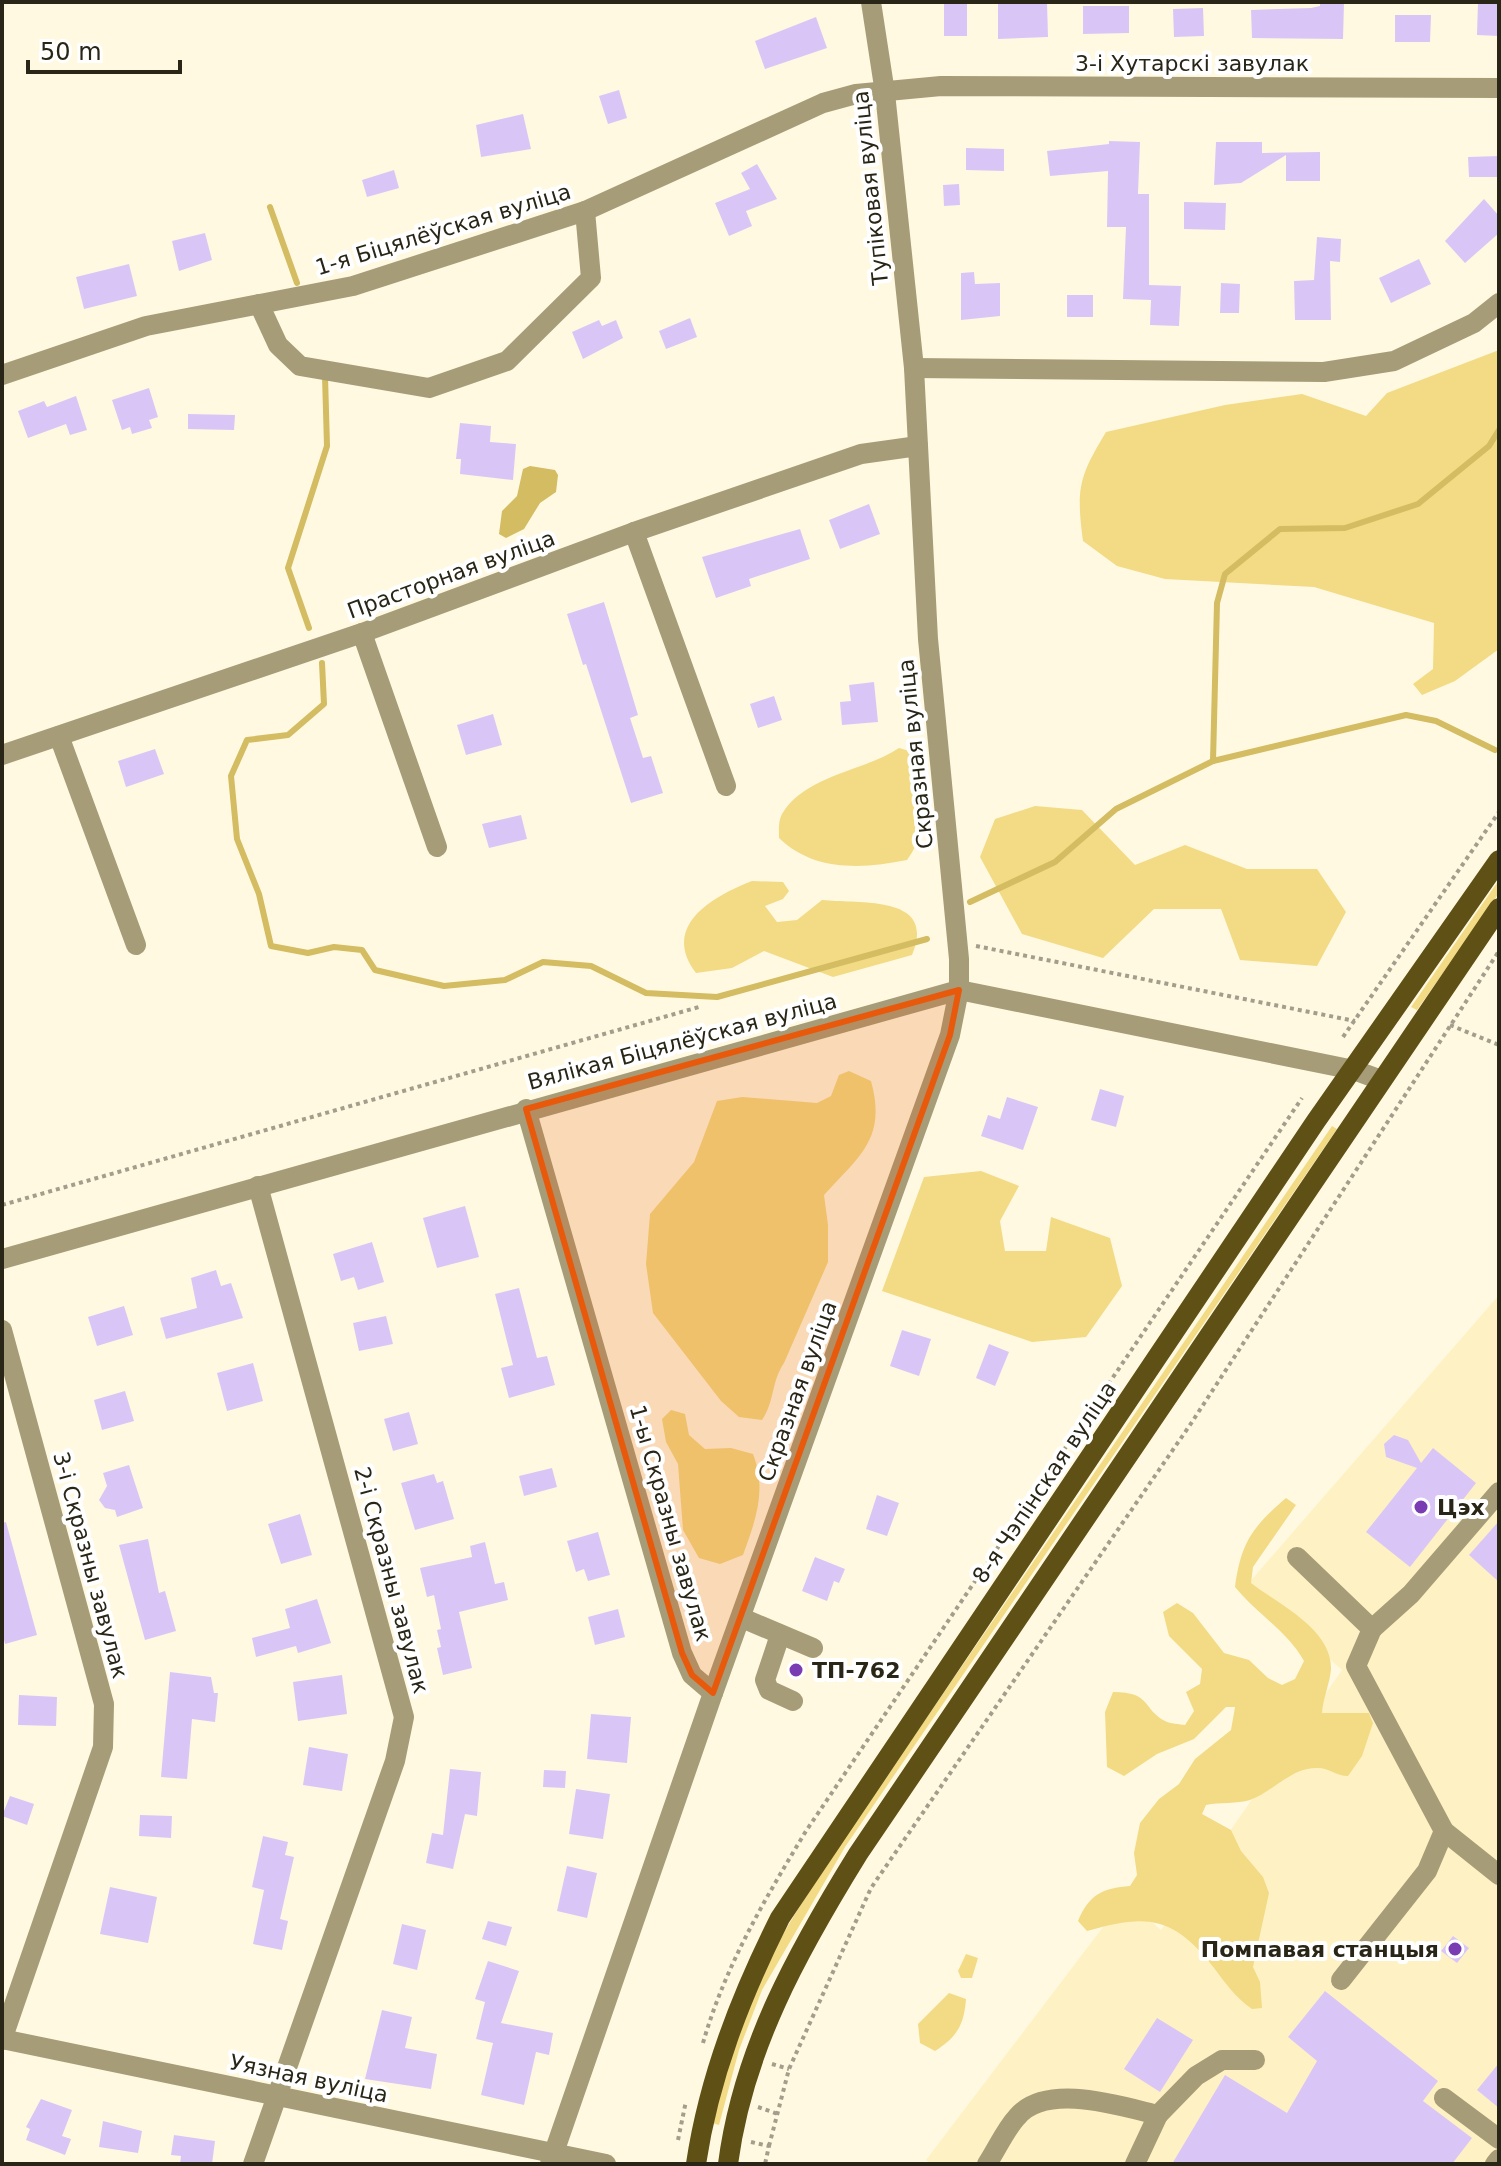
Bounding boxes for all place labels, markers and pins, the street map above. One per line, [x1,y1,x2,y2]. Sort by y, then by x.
place label: Цэх [1437,1495,1485,1520]
marker: Цэх [1412,1498,1430,1516]
place label: ТП-762 [812,1658,900,1683]
marker: ТП-762 [787,1661,805,1679]
place label: Помпавая станцыя [1201,1937,1439,1962]
marker: Помпавая станцыя [1446,1940,1464,1958]

